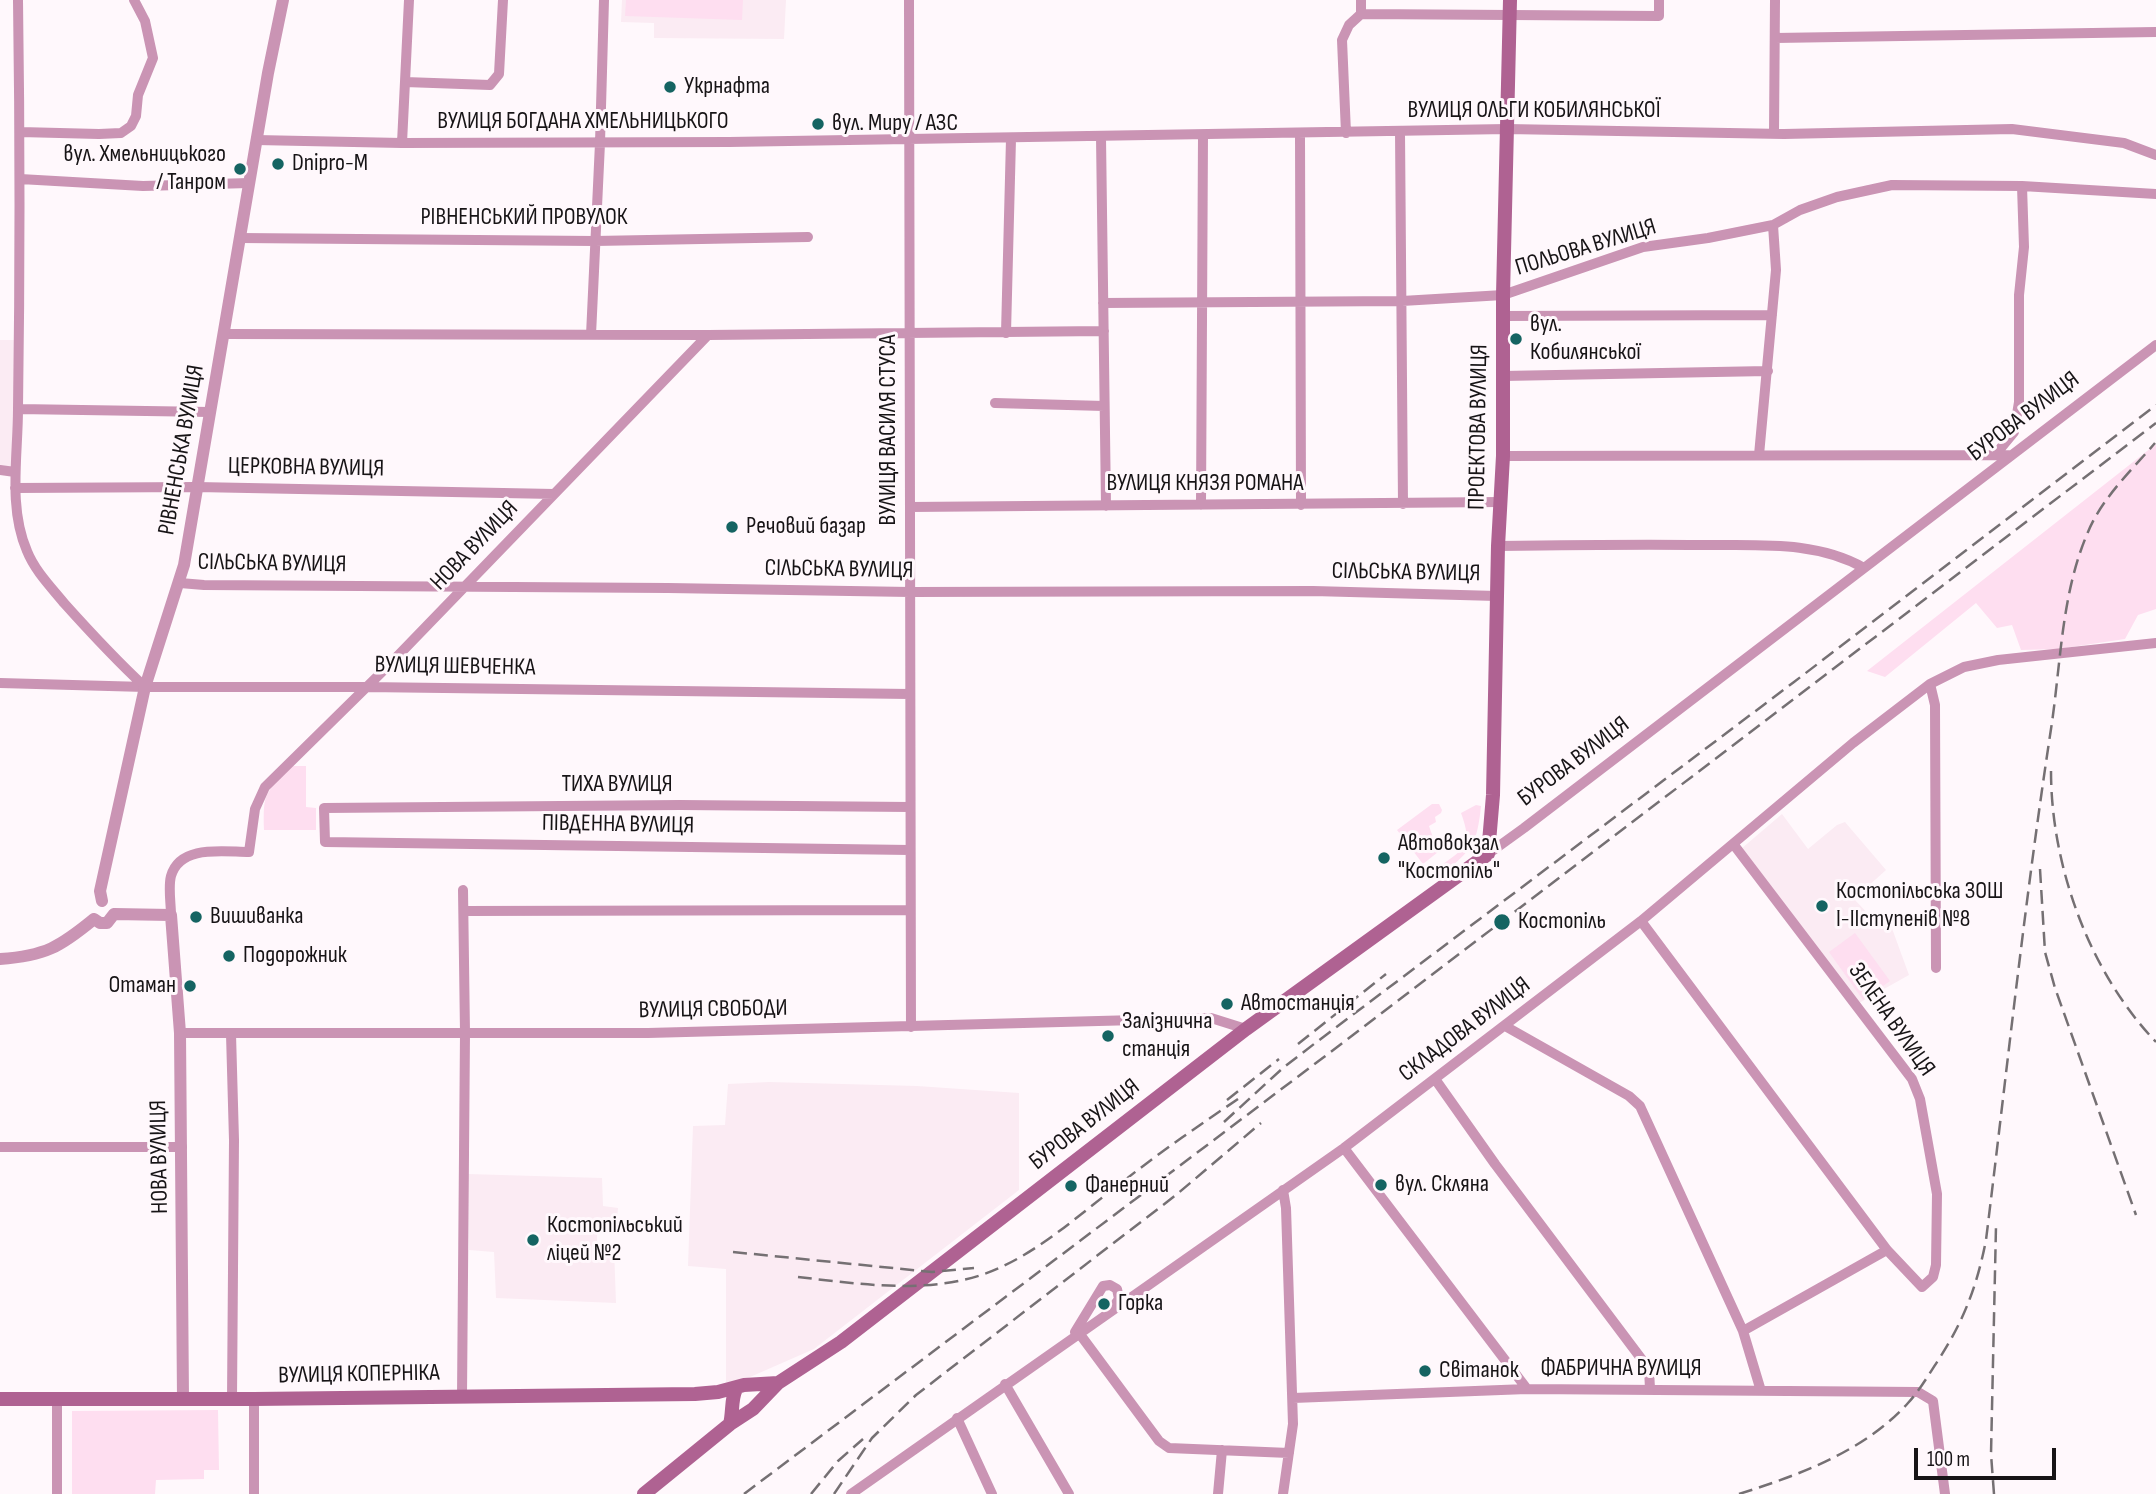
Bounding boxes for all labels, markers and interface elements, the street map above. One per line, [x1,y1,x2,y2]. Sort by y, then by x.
place label: Укрнафта [684,73,770,101]
marker: Укрнафта [662,79,678,95]
street label: ВУЛИЦЯ ОЛЬГИ КОБИЛЯНСЬКОЇ [1408,97,1660,125]
street label: ВУЛИЦЯ БОГДАНА ХМЕЛЬНИЦЬКОГО [437,108,729,136]
place label: вул. Миру / АЗС [832,110,958,138]
marker: вул. Миру / АЗС [810,116,826,132]
place label: вул. Хмельницького / Танром [64,141,226,197]
place label: Dnipro-M [292,150,368,178]
marker: Dnipro-M [270,156,286,172]
marker: вул. Хмельницького / Танром [232,161,248,177]
street label: РІВНЕНСЬКИЙ ПРОВУЛОК [420,204,628,232]
street label: ПОЛЬОВА ВУЛИЦЯ [1512,213,1660,283]
place label: вул. Кобилянської [1530,311,1641,367]
marker: вул. Кобилянської [1508,331,1524,347]
street label: ВУЛИЦЯ ВАСИЛЯ СТУСА [875,334,903,526]
street label: ПРОЕКТОВА ВУЛИЦЯ [1463,344,1495,510]
street label: РІВНЕНСЬКА ВУЛИЦЯ [153,363,211,537]
street label: БУРОВА ВУЛИЦЯ [1963,366,2085,468]
street label: ЦЕРКОВНА ВУЛИЦЯ [228,452,384,484]
street label: ВУЛИЦЯ КНЯЗЯ РОМАНА [1106,470,1304,498]
street label: НОВА ВУЛИЦЯ [425,495,525,597]
place label: Речовий базар [746,513,866,541]
marker: Речовий базар [724,519,740,535]
street label: СІЛЬСЬКА ВУЛИЦЯ [197,548,347,580]
street label: СІЛЬСЬКА ВУЛИЦЯ [764,554,914,586]
street label: СІЛЬСЬКА ВУЛИЦЯ [1331,557,1481,589]
street label: ВУЛИЦЯ ШЕВЧЕНКА [374,651,536,683]
street label: БУРОВА ВУЛИЦЯ [1513,711,1635,813]
street label: ТИХА ВУЛИЦЯ [561,771,673,799]
street label: ПІВДЕННА ВУЛИЦЯ [542,809,694,841]
place label: Автовокзал "Костопіль" [1398,830,1500,886]
marker: Автовокзал "Костопіль" [1376,850,1392,866]
place label: Костопільська ЗОШ І-ІІступенів №8 [1836,878,2003,934]
marker: Костопільська ЗОШ І-ІІступенів №8 [1814,898,1830,914]
place label: Вишиванка [210,903,303,931]
place label: Костопіль [1518,908,1606,936]
marker: Вишиванка [188,909,204,925]
marker: Костопіль [1492,912,1512,932]
place label: Подорожник [243,942,347,970]
marker: Подорожник [221,948,237,964]
street label: ЗЕЛЕНА ВУЛИЦЯ [1841,958,1941,1082]
street label: СКЛАДОВА ВУЛИЦЯ [1394,971,1536,1089]
place label: Отаман [109,972,176,1000]
marker: Отаман [182,978,198,994]
place label: Автостанція [1241,990,1355,1018]
street label: ВУЛИЦЯ СВОБОДИ [638,994,788,1026]
marker: Автостанція [1219,996,1235,1012]
place label: Залізнична станція [1122,1008,1212,1064]
marker: Залізнична станція [1100,1028,1116,1044]
street label: БУРОВА ВУЛИЦЯ [1024,1073,1146,1177]
street label: НОВА ВУЛИЦЯ [145,1100,175,1214]
place label: вул. Скляна [1395,1171,1489,1199]
place label: Фанерний [1085,1172,1169,1200]
marker: вул. Скляна [1373,1177,1389,1193]
marker: Фанерний [1063,1178,1079,1194]
place label: Костопільський ліцей №2 [547,1212,683,1268]
marker: Костопільський ліцей №2 [525,1232,541,1248]
place label: Горка [1118,1290,1163,1318]
marker: Горка [1096,1296,1112,1312]
street label: ФАБРИЧНА ВУЛИЦЯ [1540,1355,1702,1383]
place label: Світанок [1439,1357,1519,1385]
street label: ВУЛИЦЯ КОПЕРНІКА [278,1359,440,1391]
marker: Світанок [1417,1363,1433,1379]
scale bar [1918,1434,2060,1478]
text: 100 m [1927,1447,1970,1472]

